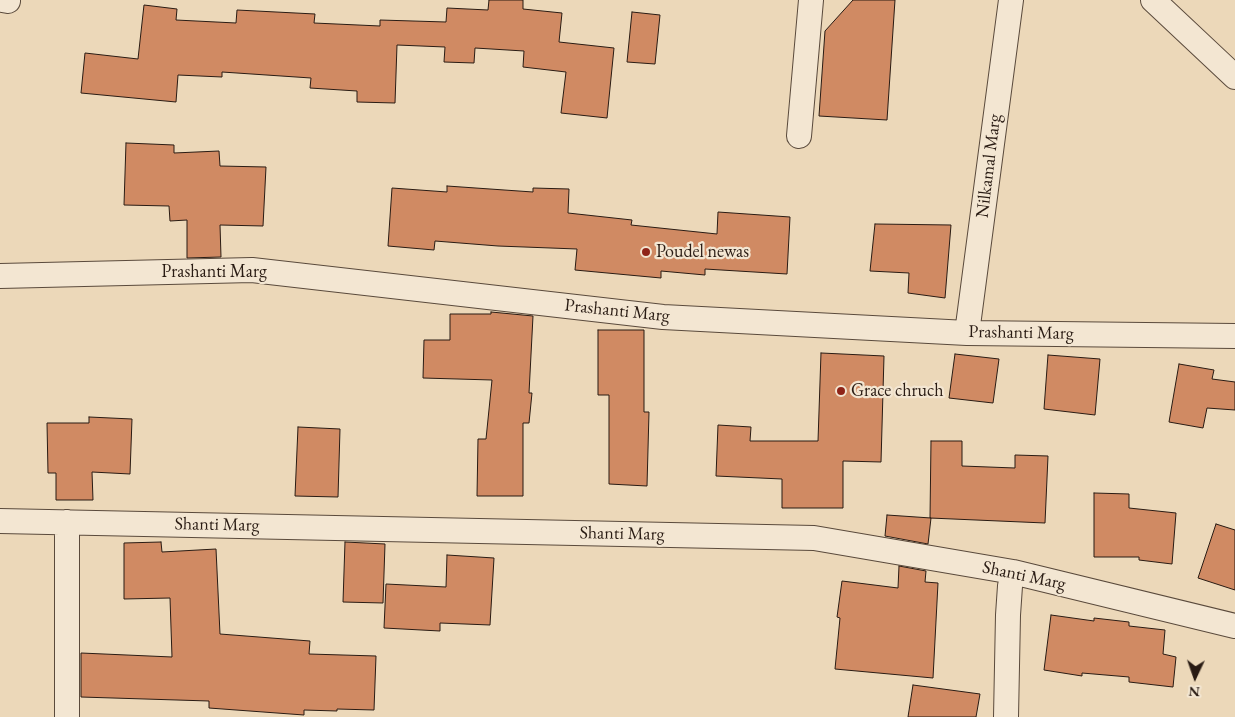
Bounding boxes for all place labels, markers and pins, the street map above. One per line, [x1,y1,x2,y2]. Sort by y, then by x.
place label: Poudel newas [656,241,749,263]
marker: Poudel newas [640,246,652,258]
place label: Grace chruch [851,380,944,402]
marker: Grace chruch [835,385,847,397]

